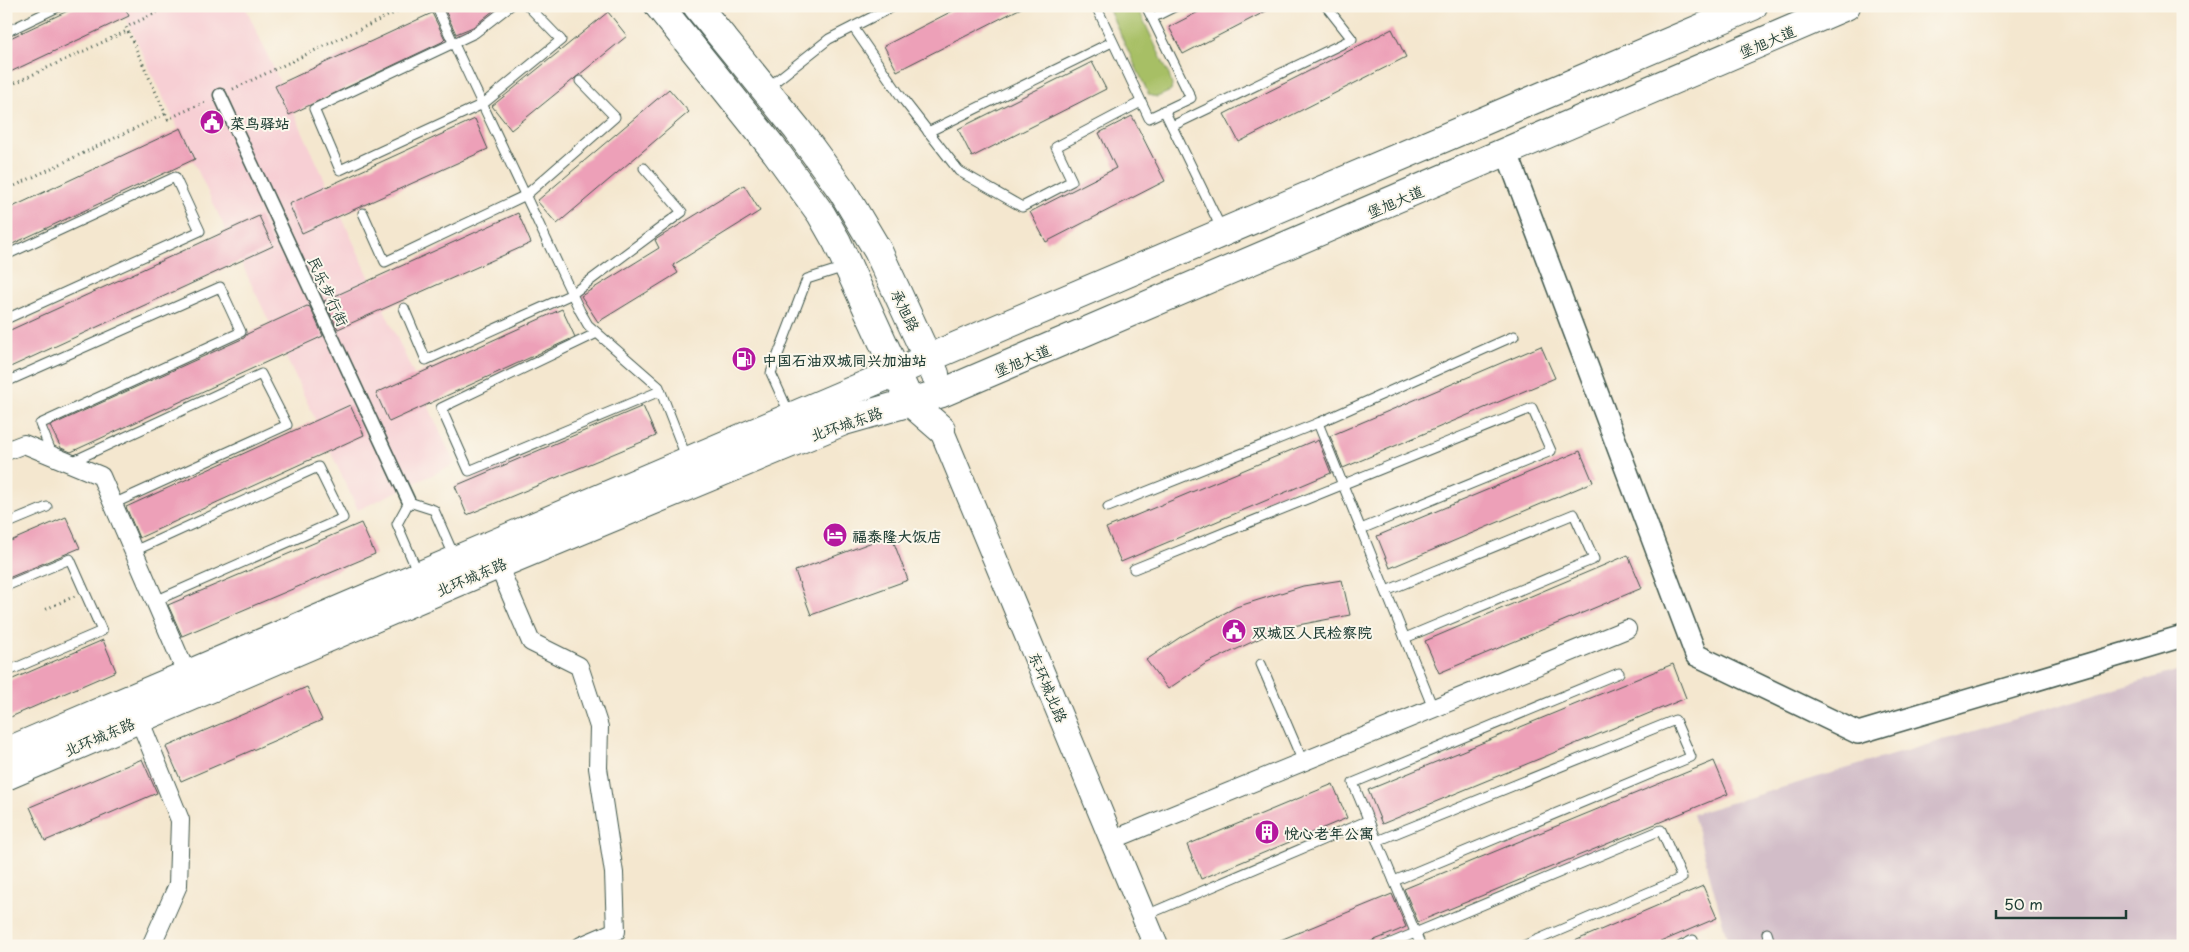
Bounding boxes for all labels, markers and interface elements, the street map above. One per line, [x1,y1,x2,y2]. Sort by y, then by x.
street label: 堡旭大道 [1735,19,1799,63]
public building icon: 菜鸟驿站 [199,109,225,135]
place label: 菜鸟驿站 [230,111,290,134]
street label: 堡旭大道 [1363,179,1427,223]
street label: 民乐步行街 [303,252,355,330]
street label: 承旭路 [886,285,926,335]
street label: 堡旭大道 [990,338,1054,382]
fuel station icon: 中国石油双城同兴加油站 [731,346,757,372]
place label: 中国石油双城同兴加油站 [762,348,927,371]
street label: 北环城东路 [807,400,885,446]
hotel icon: 福泰隆大饭店 [822,522,848,548]
place label: 福泰隆大饭店 [852,524,942,547]
street label: 北环城东路 [432,551,510,601]
public building icon: 双城区人民检察院 [1221,618,1247,644]
place label: 双城区人民检察院 [1252,620,1372,643]
street label: 东环城北路 [1024,648,1074,726]
street label: 北环城东路 [60,711,138,761]
building icon: 悦心老年公寓 [1254,819,1280,845]
place label: 悦心老年公寓 [1284,821,1374,844]
scale bar [1996,887,2126,919]
text: 50 m [2004,892,2043,915]

